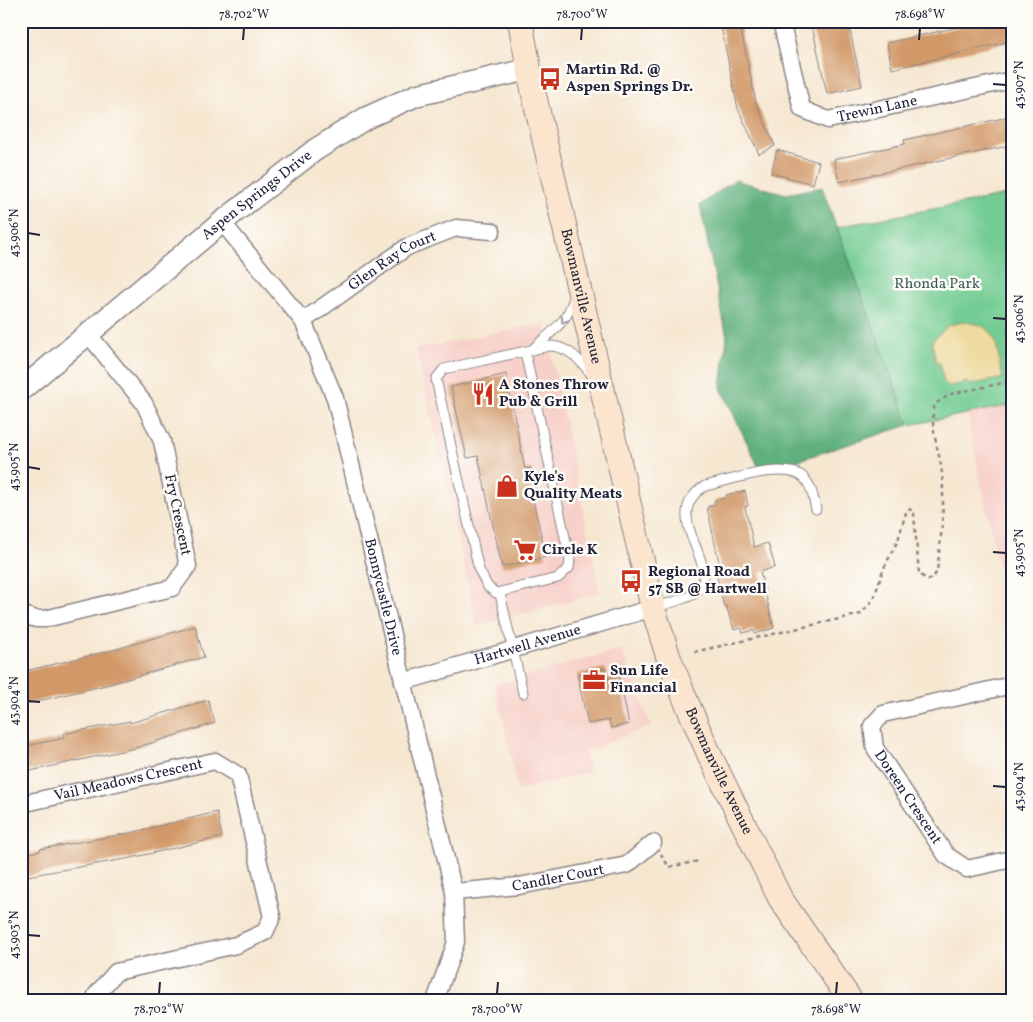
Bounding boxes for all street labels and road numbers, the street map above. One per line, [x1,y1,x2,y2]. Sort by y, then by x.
street label: Trewin Lane [835,90,919,128]
street label: Aspen Springs Drive [197,145,317,245]
street label: Glen Ray Court [344,226,439,296]
street label: Bowmanville Avenue [555,226,607,366]
street label: Fry Crescent [158,472,196,558]
street label: Bonnycastle Drive [359,536,407,658]
street label: Hartwell Avenue [472,619,583,671]
street label: Bowmanville Avenue [680,704,758,838]
street label: Doreen Crescent [869,746,947,849]
street label: Vail Meadows Crescent [52,754,205,807]
street label: Candler Court [511,859,606,897]

